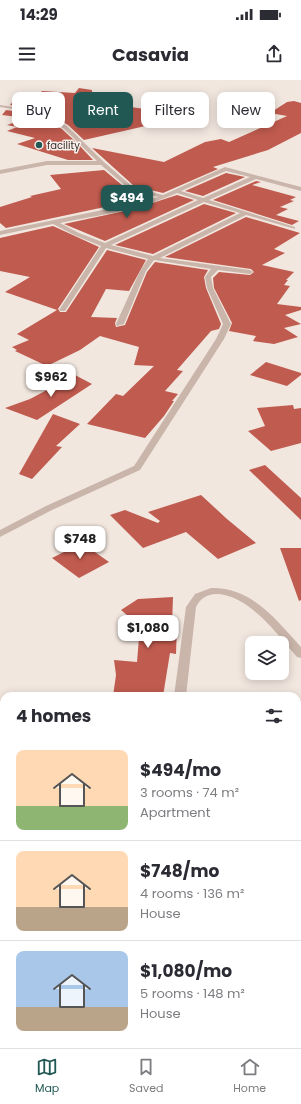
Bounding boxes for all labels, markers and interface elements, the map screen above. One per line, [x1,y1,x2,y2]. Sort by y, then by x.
text: 14:29 [20,4,58,25]
text: Casavia [112,42,189,67]
icon: menu [16,43,38,65]
icon: share [263,43,285,65]
chip: Buy [12,92,65,128]
chip: Rent [73,92,133,128]
chip: Filters [141,92,209,128]
chip: New [217,92,275,128]
place label: facility [47,138,80,153]
marker: facility [34,140,44,150]
pin: $494 [103,185,151,219]
text: $494 [110,188,144,207]
pin: $962 [27,364,75,398]
text: $962 [35,367,67,386]
pin: $748 [56,526,104,560]
text: $748 [64,529,96,548]
pin: $1,080 [115,615,181,649]
text: $1,080 [127,618,169,637]
map controls [245,636,289,680]
button: layers [245,636,289,680]
text: 4 homes [16,704,91,728]
icon: filters [263,705,285,727]
text: $494/mo [140,758,221,782]
icon: home [48,766,96,814]
text: 3 rooms · 74 m² [140,783,239,802]
text: Apartment [140,803,210,822]
text: $748/mo [140,859,219,883]
icon: home [48,867,96,915]
text: 4 rooms · 136 m² [140,884,244,903]
text: House [140,904,180,923]
text: $1,080/mo [140,959,232,983]
icon: home [48,967,96,1015]
text: 5 rooms · 148 m² [140,984,245,1003]
text: House [140,1004,180,1023]
tab: Map [35,1056,59,1097]
tab: Saved [129,1056,163,1097]
tab: Home [233,1056,266,1097]

